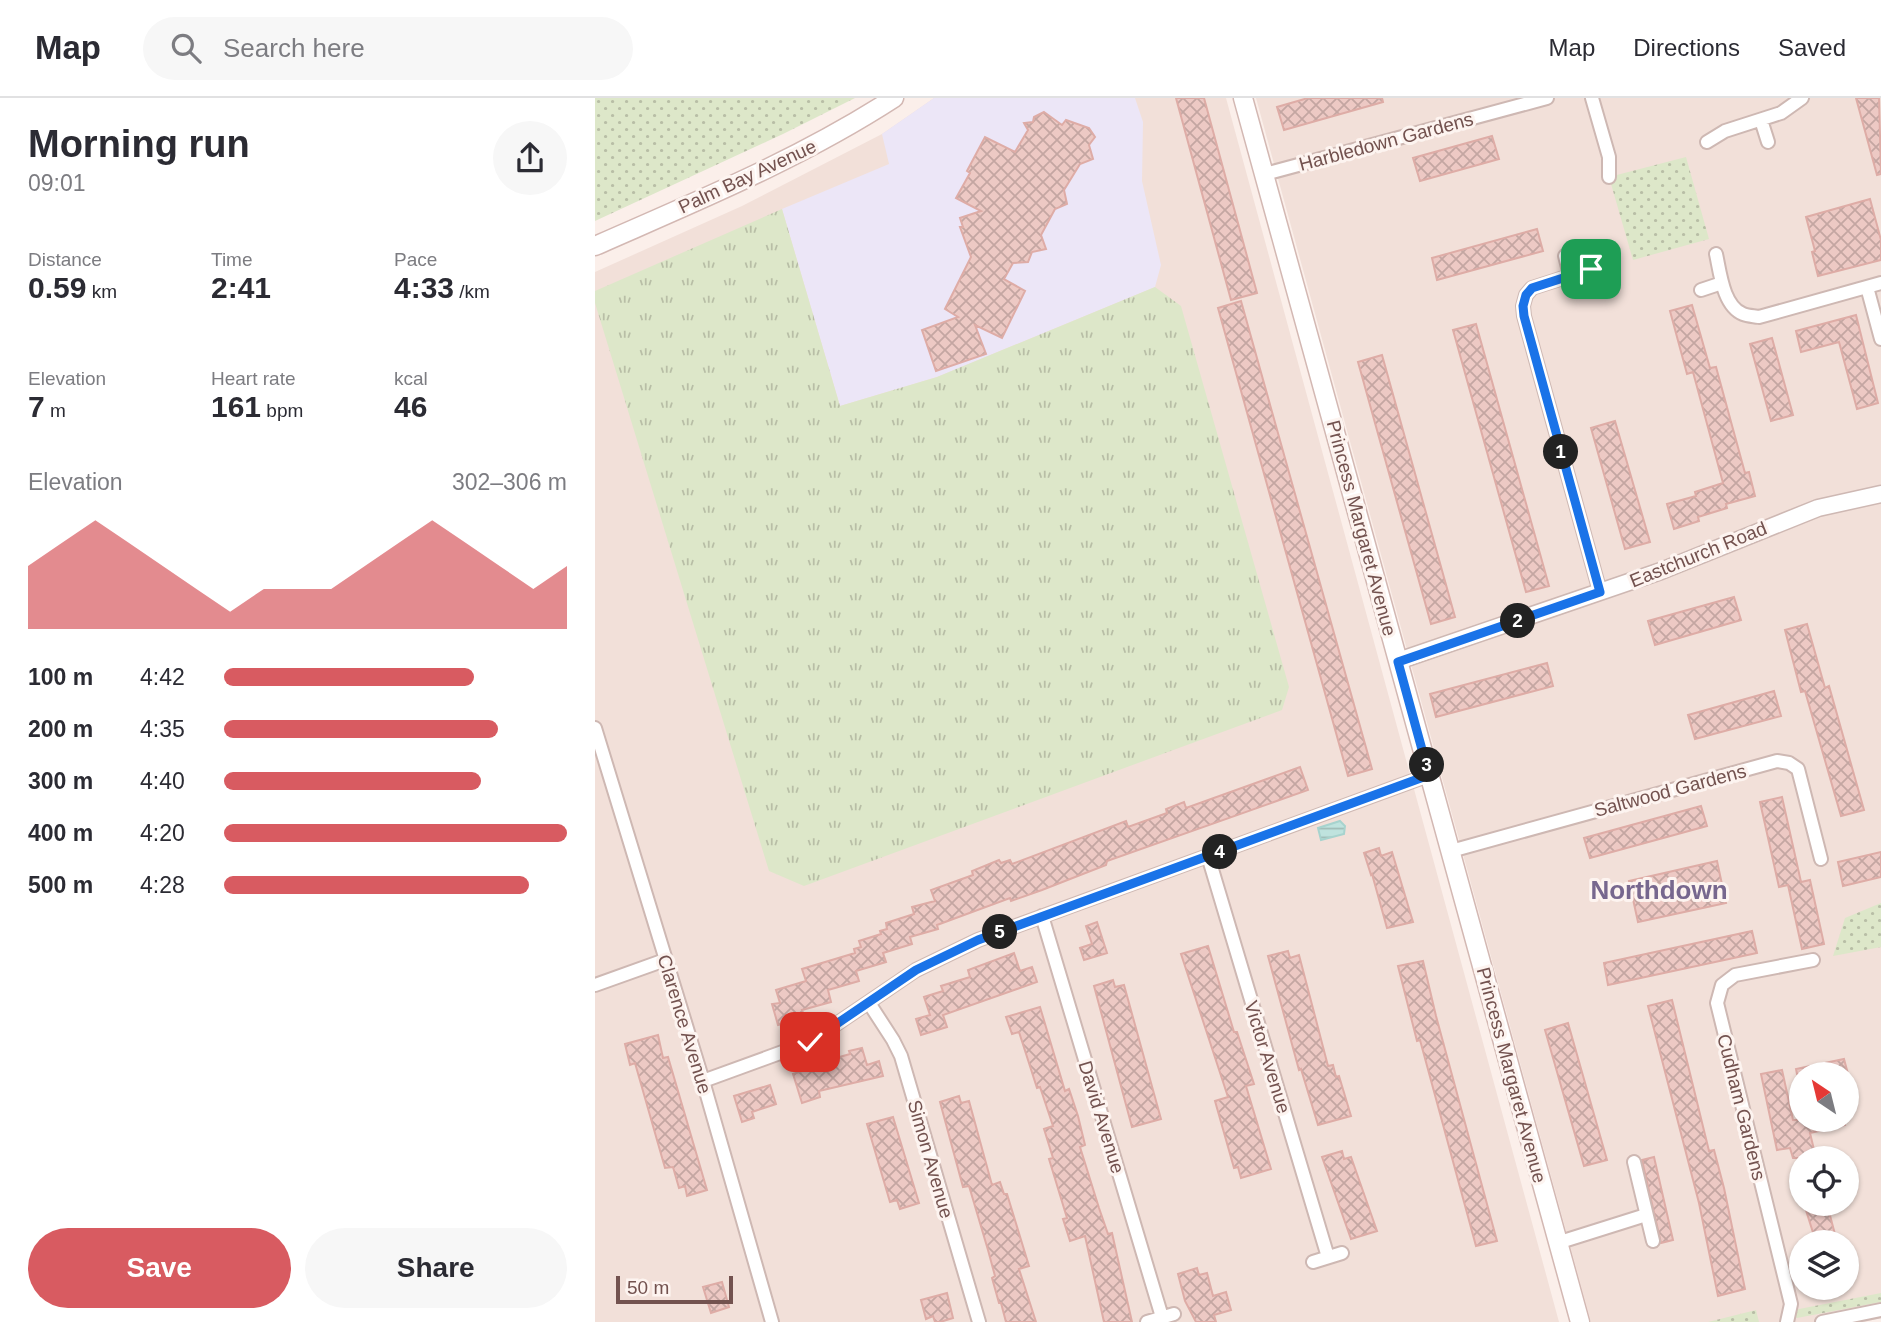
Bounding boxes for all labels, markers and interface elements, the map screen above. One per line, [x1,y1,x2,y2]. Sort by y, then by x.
search box [143,17,633,80]
text: Map [35,29,101,66]
icon: search [167,29,205,67]
text: Search here [223,33,365,63]
text: Map [1549,34,1595,61]
text: Directions [1633,34,1740,61]
text: Saved [1778,34,1846,61]
street label: Harbledown Gardens [1297,108,1476,175]
button: share [493,121,567,195]
text: Morning run [28,123,250,165]
street label: Palm Bay Avenue [675,135,819,218]
text: 09:01 [28,170,86,196]
pin [1561,239,1621,299]
text: Distance [28,249,102,270]
text: Time [211,249,253,270]
text: Pace [394,249,437,270]
icon: arrive [1572,250,1610,288]
text: 0.59 [28,271,86,304]
text: 2:41 [211,271,271,304]
text: 4:33 [394,271,454,304]
text: km [86,281,117,302]
text: /km [454,281,490,302]
text: Elevation [28,368,106,389]
text: Heart rate [211,368,295,389]
text: kcal [394,368,428,389]
text: 7 [28,390,45,423]
text: 161 [211,390,261,423]
text: 46 [394,390,427,423]
text: m [45,400,66,421]
text: bpm [261,400,303,421]
street label: Princess Margaret Avenue [1323,418,1400,638]
pin: 1 [1543,434,1579,470]
text: 1 [1555,441,1566,462]
text: Elevation [28,469,123,495]
text: 302–306 m [452,469,567,495]
street label: Eastchurch Road [1627,517,1770,591]
pin: 2 [1501,603,1535,638]
text: 2 [1512,610,1523,631]
text: 100 m [28,664,93,690]
text: 4:42 [140,664,185,690]
text: 200 m [28,716,93,742]
text: 4:35 [140,716,185,742]
pin: 3 [1409,748,1445,782]
text: 3 [1421,754,1432,775]
street label: Saltwood Gardens [1592,760,1748,821]
text: 300 m [28,768,93,794]
text: 4:40 [140,768,185,794]
text: 400 m [28,820,93,846]
text: 4:20 [140,820,185,846]
pin: 4 [1203,834,1237,870]
text: 4 [1214,841,1225,862]
text: 500 m [28,872,93,898]
text: 4:28 [140,872,185,898]
district label: Northdown [1590,875,1728,905]
pin: 5 [983,914,1017,950]
text: 5 [994,921,1005,942]
street label: Clarence Avenue [653,952,716,1096]
street label: Princess Margaret Avenue [1473,965,1550,1185]
street label: Victor Avenue [1240,998,1295,1116]
pin [780,1012,840,1072]
icon: check [791,1023,829,1061]
street label: Cudham Gardens [1713,1032,1770,1182]
street label: David Avenue [1074,1058,1129,1176]
north arrow [1789,1062,1859,1132]
map controls [1789,1062,1859,1300]
street label: Simon Avenue [904,1098,957,1221]
button: locate [1789,1146,1859,1216]
button: Save [28,1228,291,1308]
button: Share [305,1228,567,1308]
button: layers [1789,1230,1859,1300]
scale bar [616,1273,733,1305]
text: 50 m [627,1277,669,1298]

